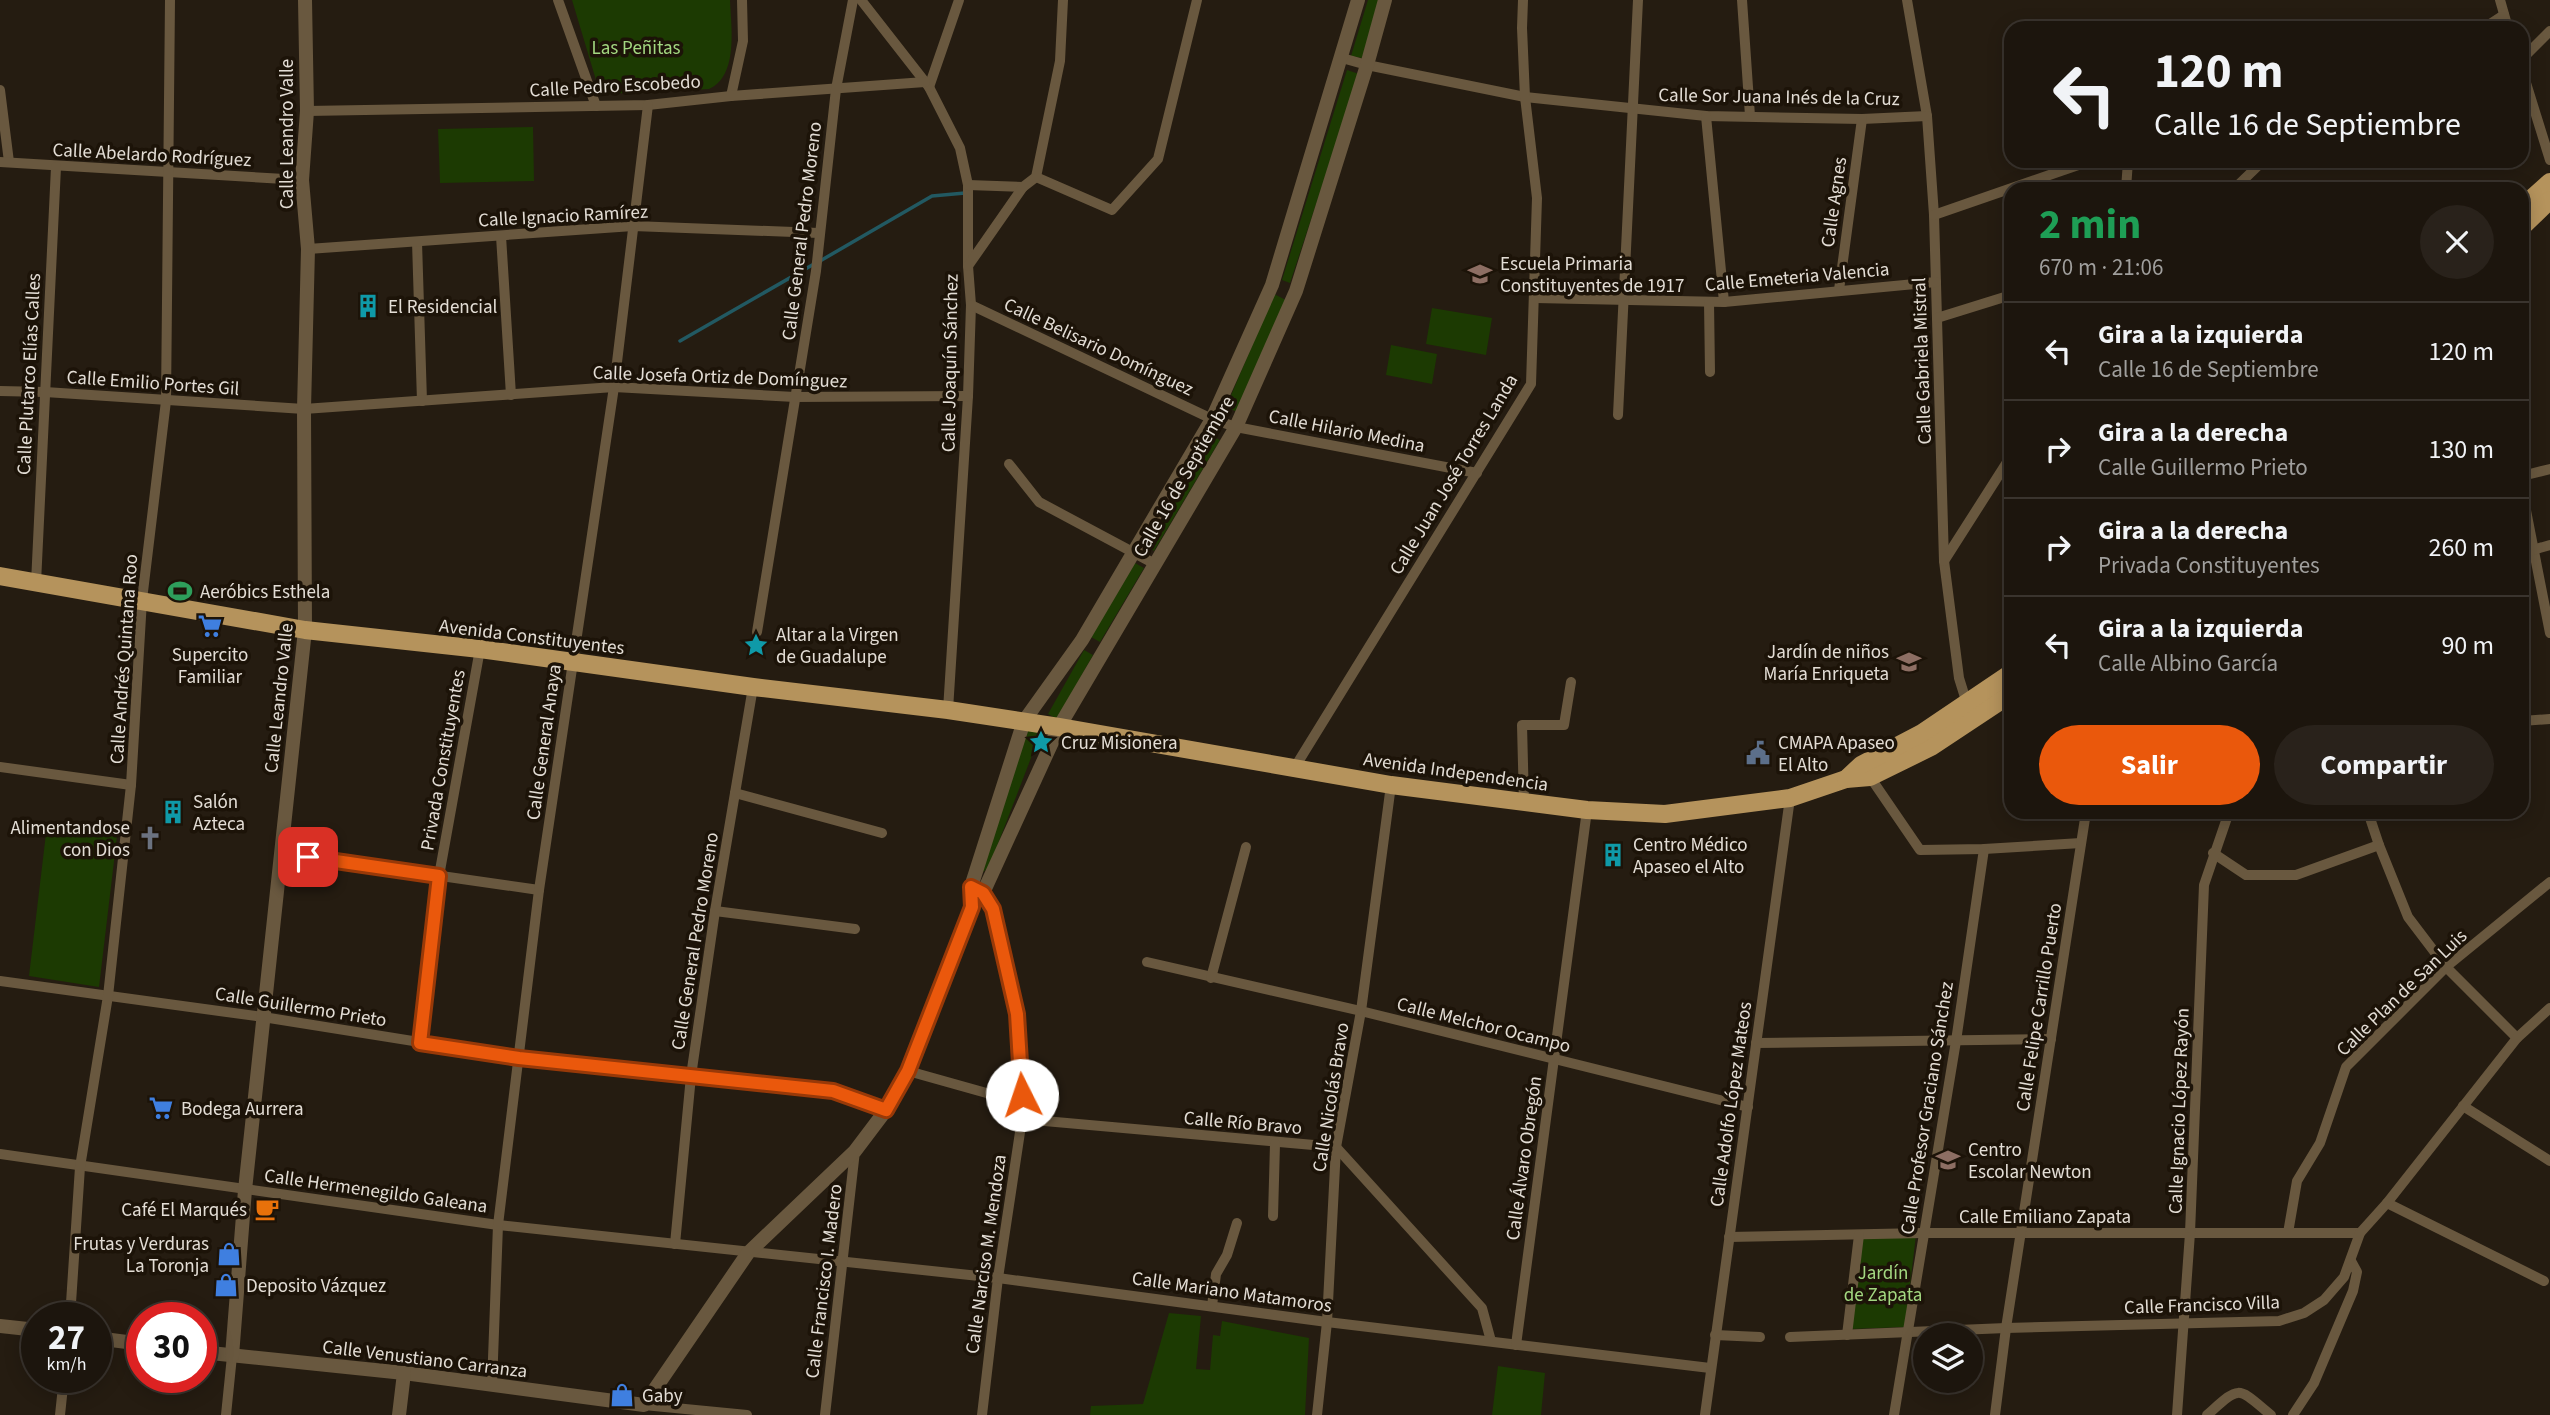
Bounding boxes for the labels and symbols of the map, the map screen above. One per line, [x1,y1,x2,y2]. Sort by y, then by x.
park label: Las Peñitas [592,35,680,62]
street label: Calle Leandro Valle [274,59,301,209]
street label: Calle Pedro Escobedo [529,69,701,104]
street label: Calle Sor Juana Inés de la Cruz [1658,82,1900,113]
street label: Calle General Pedro Moreno [776,120,829,342]
street label: Calle Abelardo Rodríguez [52,137,252,174]
street label: Calle Agnes [1815,155,1854,249]
street label: Calle Ignacio Ramírez [478,199,649,234]
place label: Escuela Primaria Constituyentes de 1917 [1500,251,1684,300]
street label: Calle Emeteria Valencia [1704,256,1891,299]
school or university icon: Escuela Primaria Constituyentes de 1917 [1466,260,1494,288]
street label: Calle Plutarco Elías Calles [11,272,48,476]
street label: Calle Joaquín Sánchez [935,274,966,452]
street label: Calle Gabriela Mistral [1906,277,1939,445]
street label: Calle Belisario Domínguez [999,291,1198,403]
building icon: El Residencial [354,292,382,320]
place label: El Residencial [388,294,498,321]
street label: Calle Josefa Ortiz de Domínguez [592,360,848,395]
street label: Calle Emilio Portes Gil [66,364,240,403]
street label: Calle Juan José Torres Landa [1384,369,1525,580]
street label: Calle 16 de Septiembre [1127,391,1242,562]
street label: Calle Hilario Medina [1266,403,1427,460]
street label: Calle Andrés Quintana Roo [104,553,145,765]
sports icon: Aeróbics Esthela [166,577,194,605]
place label: Aeróbics Esthela [200,579,330,606]
supermarket icon: Supercito Familiar [196,612,224,640]
street label: Avenida Constituyentes [438,613,626,662]
street label: Calle Leandro Valle [258,622,301,774]
place label: Altar a la Virgen de Guadalupe [776,622,899,671]
place icon: Altar a la Virgen de Guadalupe [742,631,770,659]
place label: Jardín de niños María Enriqueta [1764,639,1889,688]
place label: Supercito Familiar [172,642,248,691]
school or university icon: Jardín de niños María Enriqueta [1895,648,1923,676]
street label: Calle General Anaya [520,663,569,822]
street label: Privada Constituyentes [414,668,473,853]
place icon: Cruz Misionera [1027,728,1055,756]
place label: Cruz Misionera [1061,730,1178,757]
place label: CMAPA Apaseo El Alto [1778,730,1895,779]
public building icon: CMAPA Apaseo El Alto [1744,739,1772,767]
street label: Avenida Independencia [1362,746,1550,799]
place label: Salón Azteca [193,789,245,838]
building icon: Salón Azteca [159,798,187,826]
place label: Alimentandose con Dios [10,815,130,864]
church icon: Alimentandose con Dios [136,824,164,852]
pin [278,827,338,887]
street label: Calle General Pedro Moreno [665,830,726,1052]
place label: Centro Médico Apaseo el Alto [1633,832,1748,881]
building icon: Centro Médico Apaseo el Alto [1599,841,1627,869]
street label: Calle Felipe Carrillo Puerto [2010,901,2069,1113]
street label: Calle Plan de San Luis [2331,923,2473,1063]
street label: Calle Profesor Graciano Sánchez [1894,980,1961,1237]
street label: Calle Guillermo Prieto [213,981,388,1034]
street label: Calle Melchor Ocampo [1394,991,1573,1060]
street label: Calle Adolfo López Mateos [1704,1000,1759,1209]
street label: Calle Ignacio López Rayón [2162,1007,2197,1215]
street label: Calle Nicolás Bravo [1306,1021,1357,1174]
position arrow [985,1058,1059,1132]
street label: Calle Álvaro Obregón [1500,1074,1549,1242]
supermarket icon: Bodega Aurrera [147,1094,175,1122]
place label: Bodega Aurrera [181,1096,304,1123]
street label: Calle Río Bravo [1182,1105,1303,1142]
place label: Centro Escolar Newton [1968,1137,2092,1186]
school or university icon: Centro Escolar Newton [1934,1146,1962,1174]
street label: Calle Narciso M. Mendoza [959,1153,1014,1356]
street label: Calle Hermenegildo Galeana [262,1162,489,1221]
street label: Calle Francisco I. Madero [799,1182,850,1380]
cafe icon: Café El Marqués [253,1195,281,1223]
place label: Café El Marqués [121,1197,247,1224]
street label: Calle Emiliano Zapata [1959,1204,2131,1231]
place label: Frutas y Verduras La Toronja [73,1231,209,1280]
shop icon: Frutas y Verduras La Toronja [215,1240,243,1268]
park label: Jardín de Zapata [1844,1260,1922,1309]
street label: Calle Mariano Matamoros [1130,1265,1333,1320]
shop icon: Deposito Vázquez [212,1271,240,1299]
place label: Deposito Vázquez [246,1273,386,1300]
street label: Calle Francisco Villa [2124,1289,2280,1322]
speed limit sign: 30 [126,1302,217,1393]
street label: Calle Venustiano Carranza [321,1334,529,1385]
shop icon: Gaby [608,1381,636,1409]
place label: Gaby [642,1383,683,1410]

